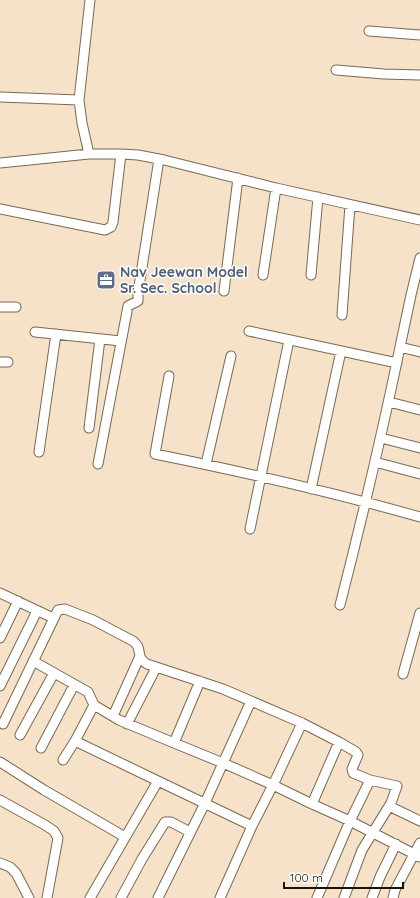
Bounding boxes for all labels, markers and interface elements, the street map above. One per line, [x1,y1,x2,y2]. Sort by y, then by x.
place label: Nav Jeewan Model Sr. Sec. School [120,263,248,297]
office icon: Nav Jeewan Model Sr. Sec. School [95,269,117,291]
scale bar [284,864,403,890]
text: 100 m [290,870,323,885]

